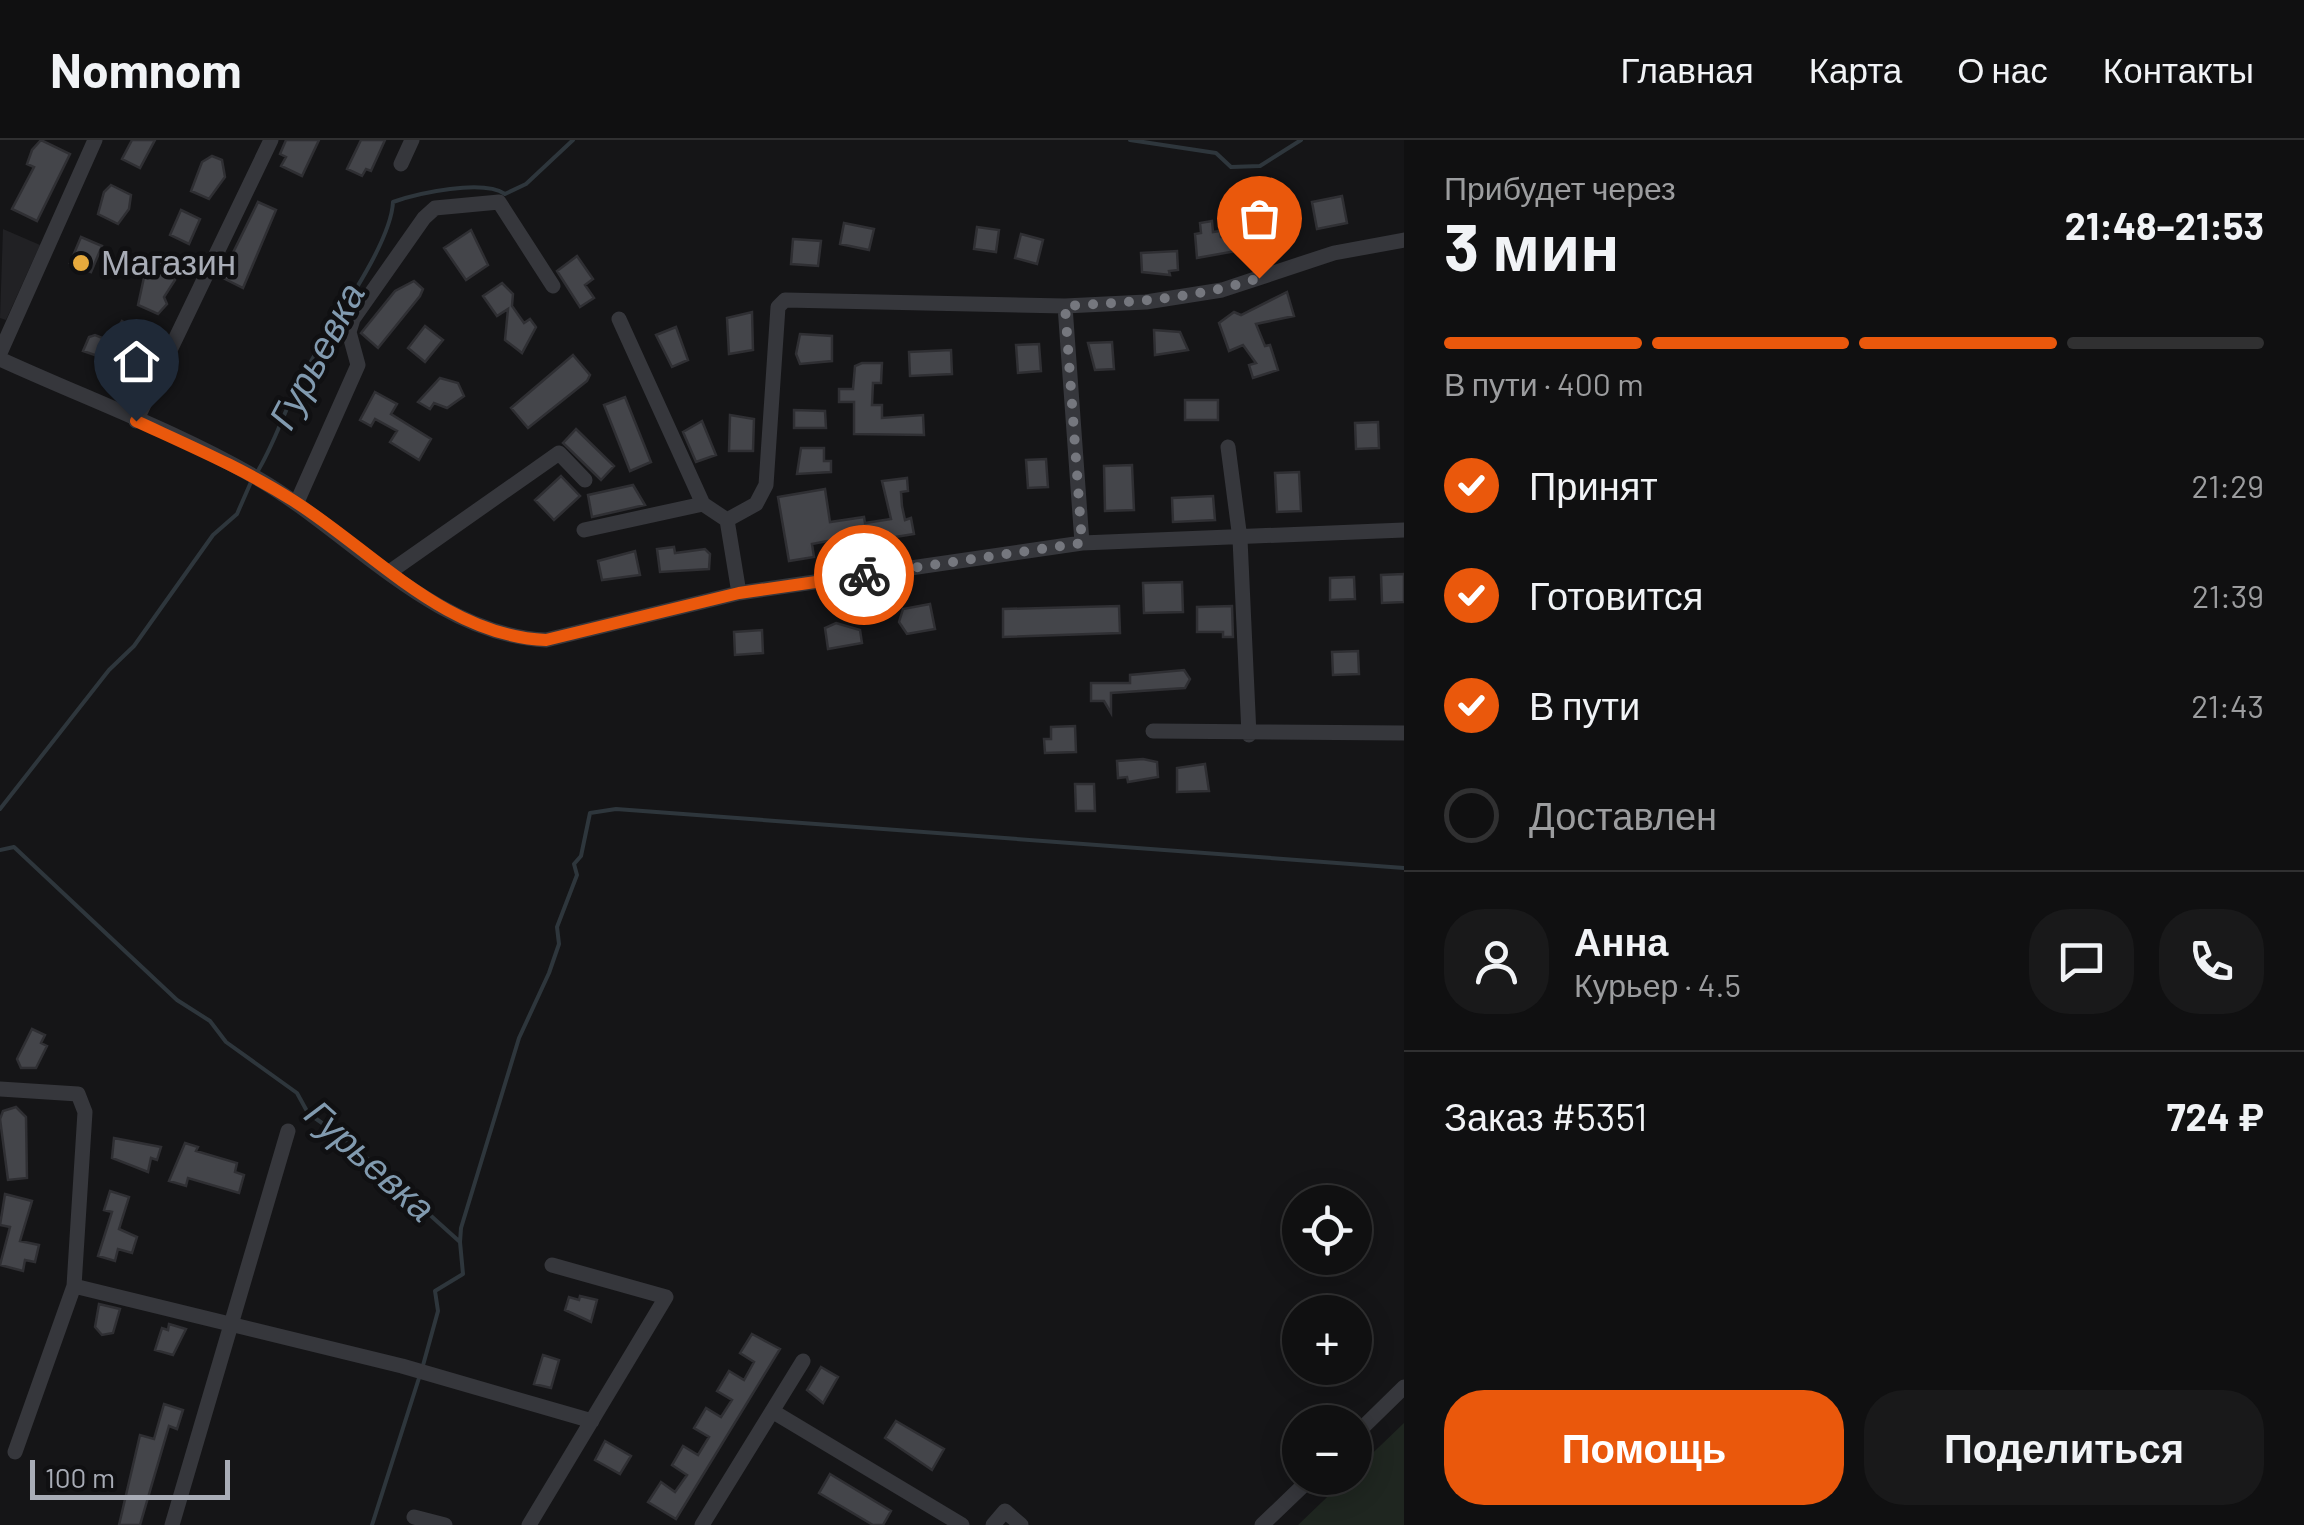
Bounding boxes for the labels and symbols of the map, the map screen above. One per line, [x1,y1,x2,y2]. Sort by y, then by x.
pin [1217,176,1302,279]
place label: Магазин [101,240,236,282]
marker: Магазин [70,252,92,274]
water label: Гурьевка [258,274,373,436]
pin [94,319,179,422]
courier [814,525,914,625]
water label: Гурьевка [297,1089,446,1230]
scale bar [30,1455,230,1500]

